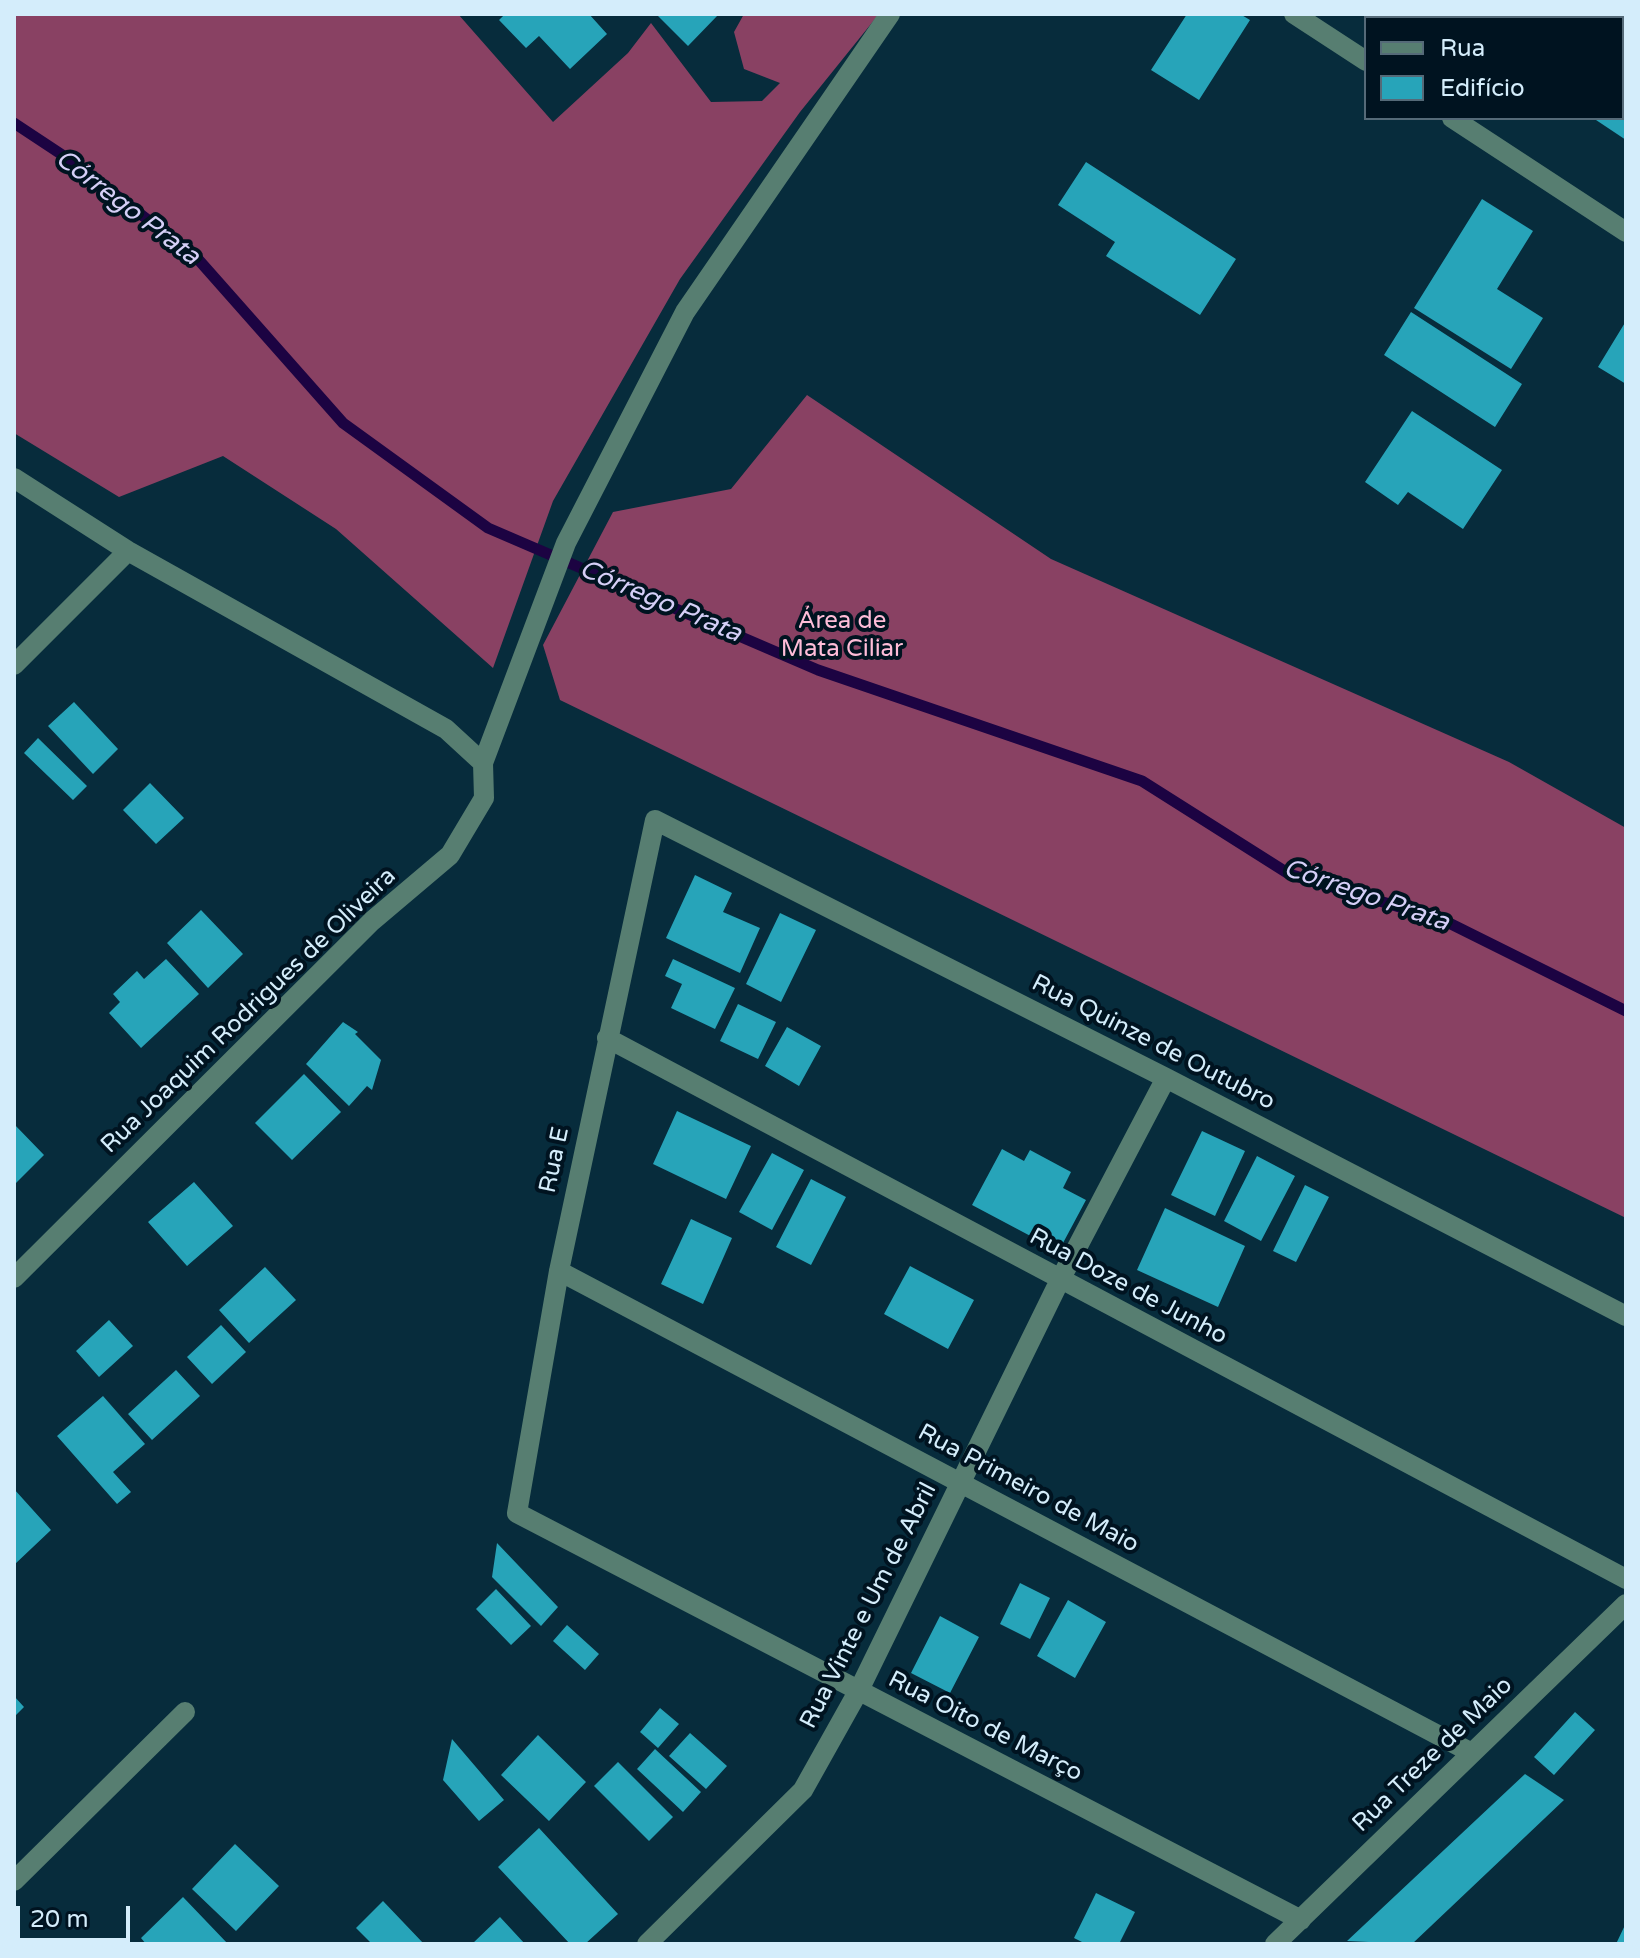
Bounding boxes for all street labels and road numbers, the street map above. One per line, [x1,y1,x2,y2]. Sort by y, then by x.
street label: Rua Joaquim Rodrigues de Oliveira [96,862,402,1160]
street label: Rua Quinze de Outubro [1027,969,1279,1117]
street label: Rua E [534,1124,576,1196]
street label: Rua Doze de Junho [1024,1223,1232,1351]
street label: Rua Primeiro de Maio [913,1419,1143,1559]
street label: Rua Vinte e Um de Abril [794,1478,944,1734]
street label: Rua Oito de Março [883,1666,1087,1788]
street label: Rua Treze de Maio [1347,1671,1519,1839]

